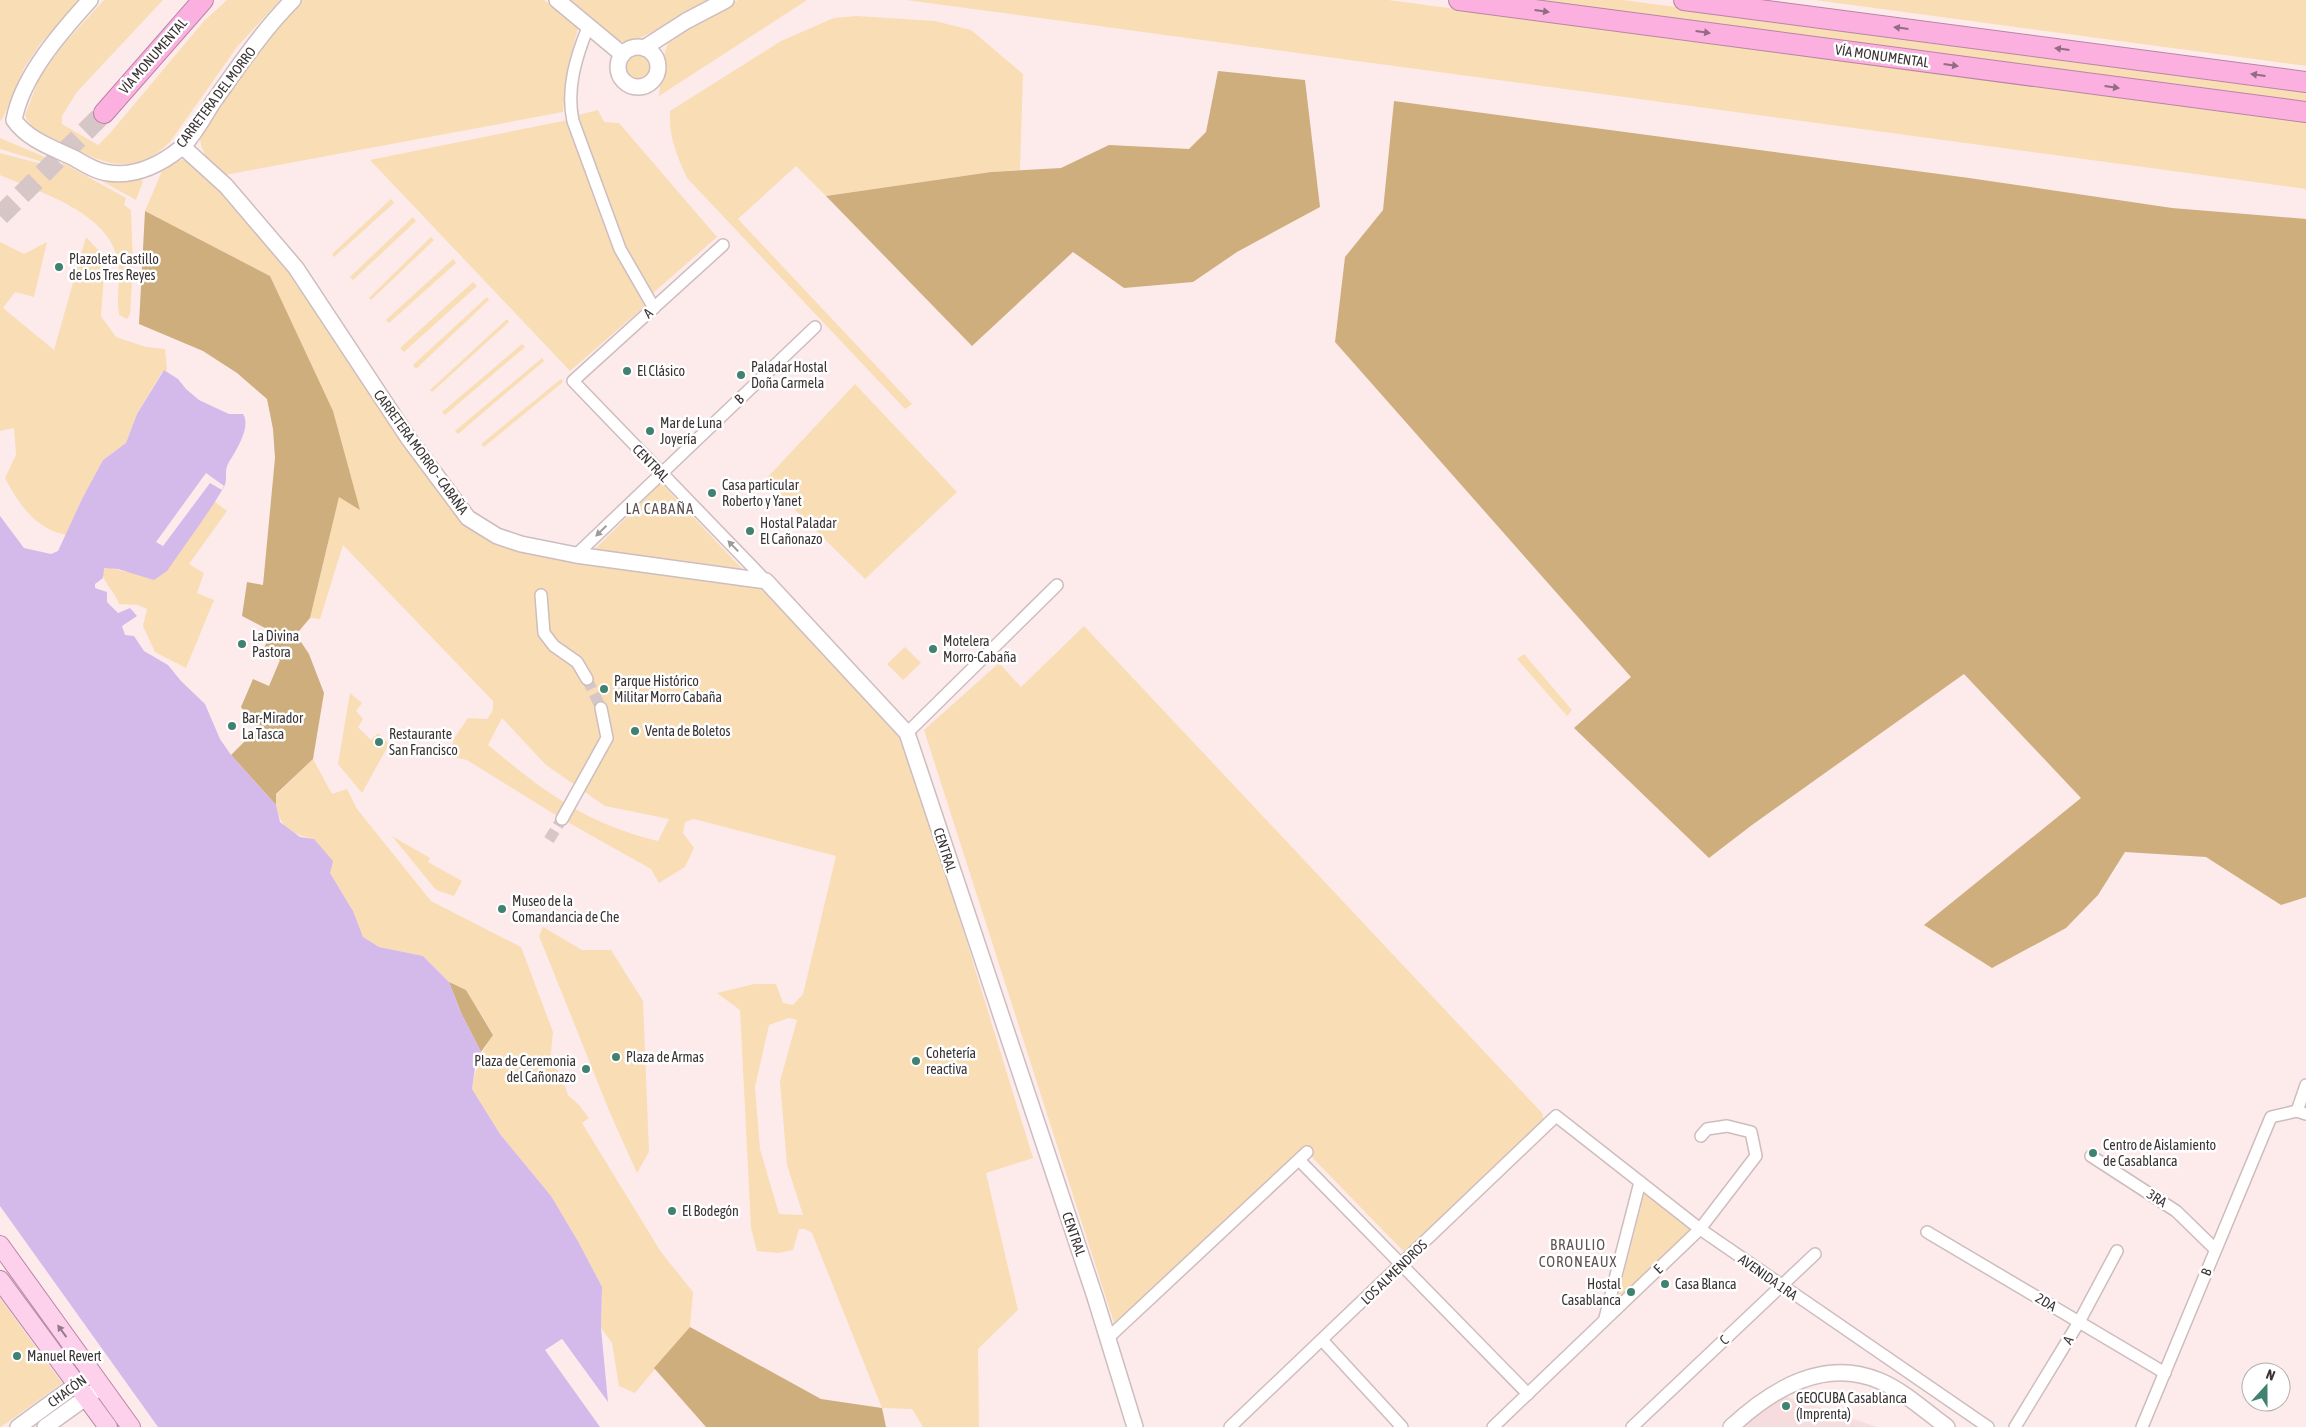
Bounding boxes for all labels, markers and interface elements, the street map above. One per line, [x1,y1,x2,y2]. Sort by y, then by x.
one-way arrow [1534,7,1550,15]
street label: VÍA MONUMENTAL [116,15,190,97]
one-way arrow [1892,24,1908,32]
one-way arrow [1695,29,1711,37]
street label: VÍA MONUMENTAL [1834,41,1931,71]
street label: CARRETERA DEL MORRO [173,44,259,150]
one-way arrow [2054,45,2070,53]
one-way arrow [1943,61,1959,69]
one-way arrow [2249,71,2265,79]
one-way arrow [2104,83,2120,91]
place label: Plazoleta Castillo de Los Tres Reyes [69,251,159,283]
marker: Plazoleta Castillo de Los Tres Reyes [53,261,65,273]
street label: A [640,305,656,321]
place label: Paladar Hostal Doña Carmela [751,359,828,391]
place label: El Clásico [637,363,685,379]
marker: El Clásico [621,365,633,377]
marker: Paladar Hostal Doña Carmela [735,369,747,381]
street label: CARRETERA MORRO - CABAÑA [371,387,472,517]
street label: B [731,391,747,407]
place label: Mar de Luna Joyería [660,415,722,447]
marker: Mar de Luna Joyería [644,425,656,437]
street label: CENTRAL [629,441,673,486]
place label: Casa particular Roberto y Yanet [722,477,802,509]
marker: Casa particular Roberto y Yanet [706,487,718,499]
district label: LA CABAÑA [626,500,694,517]
place label: Hostal Paladar El Cañonazo [760,515,837,547]
one-way arrow [595,525,607,537]
marker: Hostal Paladar El Cañonazo [744,525,756,537]
one-way arrow [727,540,739,552]
place label: La Divina Pastora [252,628,299,660]
place label: Motelera Morro-Cabaña [943,633,1017,665]
marker: La Divina Pastora [236,638,248,650]
marker: Motelera Morro-Cabaña [927,643,939,655]
place label: Parque Histórico Militar Morro Cabaña [614,673,722,705]
marker: Parque Histórico Militar Morro Cabaña [598,683,610,695]
place label: Bar-Mirador La Tasca [242,710,304,742]
marker: Bar-Mirador La Tasca [226,720,238,732]
place label: Venta de Boletos [645,723,731,739]
marker: Venta de Boletos [629,725,641,737]
place label: Restaurante San Francisco [389,726,458,758]
marker: Restaurante San Francisco [373,736,385,748]
street label: CENTRAL [930,826,960,875]
place label: Museo de la Comandancia de Che [512,893,619,925]
marker: Museo de la Comandancia de Che [496,903,508,915]
place label: Cohetería reactiva [926,1045,976,1077]
place label: Plaza de Armas [626,1049,704,1065]
marker: Plaza de Armas [610,1051,622,1063]
place label: Plaza de Ceremonia del Cañonazo [474,1053,576,1085]
marker: Cohetería reactiva [910,1055,922,1067]
marker: Plaza de Ceremonia del Cañonazo [580,1063,592,1075]
place label: Centro de Aislamiento de Casablanca [2103,1137,2216,1169]
marker: Centro de Aislamiento de Casablanca [2087,1147,2099,1159]
street label: 3RA [2144,1186,2170,1210]
place label: El Bodegón [682,1203,739,1219]
marker: El Bodegón [666,1205,678,1217]
street label: CENTRAL [1059,1210,1089,1259]
street label: LOS ALMENDROS [1358,1236,1430,1308]
district label: BRAULIO CORONEAUX [1539,1236,1617,1270]
street label: AVENIDA 1RA [1735,1251,1801,1303]
street label: E [1650,1261,1666,1277]
street label: B [2197,1266,2215,1278]
place label: Hostal Casablanca [1561,1276,1621,1308]
place label: Casa Blanca [1675,1276,1737,1292]
marker: Casa Blanca [1659,1278,1671,1290]
marker: Hostal Casablanca [1625,1286,1637,1298]
street label: 2DA [2033,1290,2059,1314]
one-way arrow [57,1324,67,1337]
street label: C [1716,1332,1732,1348]
street label: A [2059,1333,2077,1347]
place label: Manuel Revert [27,1348,102,1364]
marker: Manuel Revert [11,1350,23,1362]
north arrow [2241,1362,2291,1412]
text: N [2264,1366,2277,1384]
street label: CHACÓN [45,1372,89,1410]
place label: GEOCUBA Casablanca (Imprenta) [1796,1390,1907,1422]
marker: GEOCUBA Casablanca (Imprenta) [1780,1400,1792,1412]

